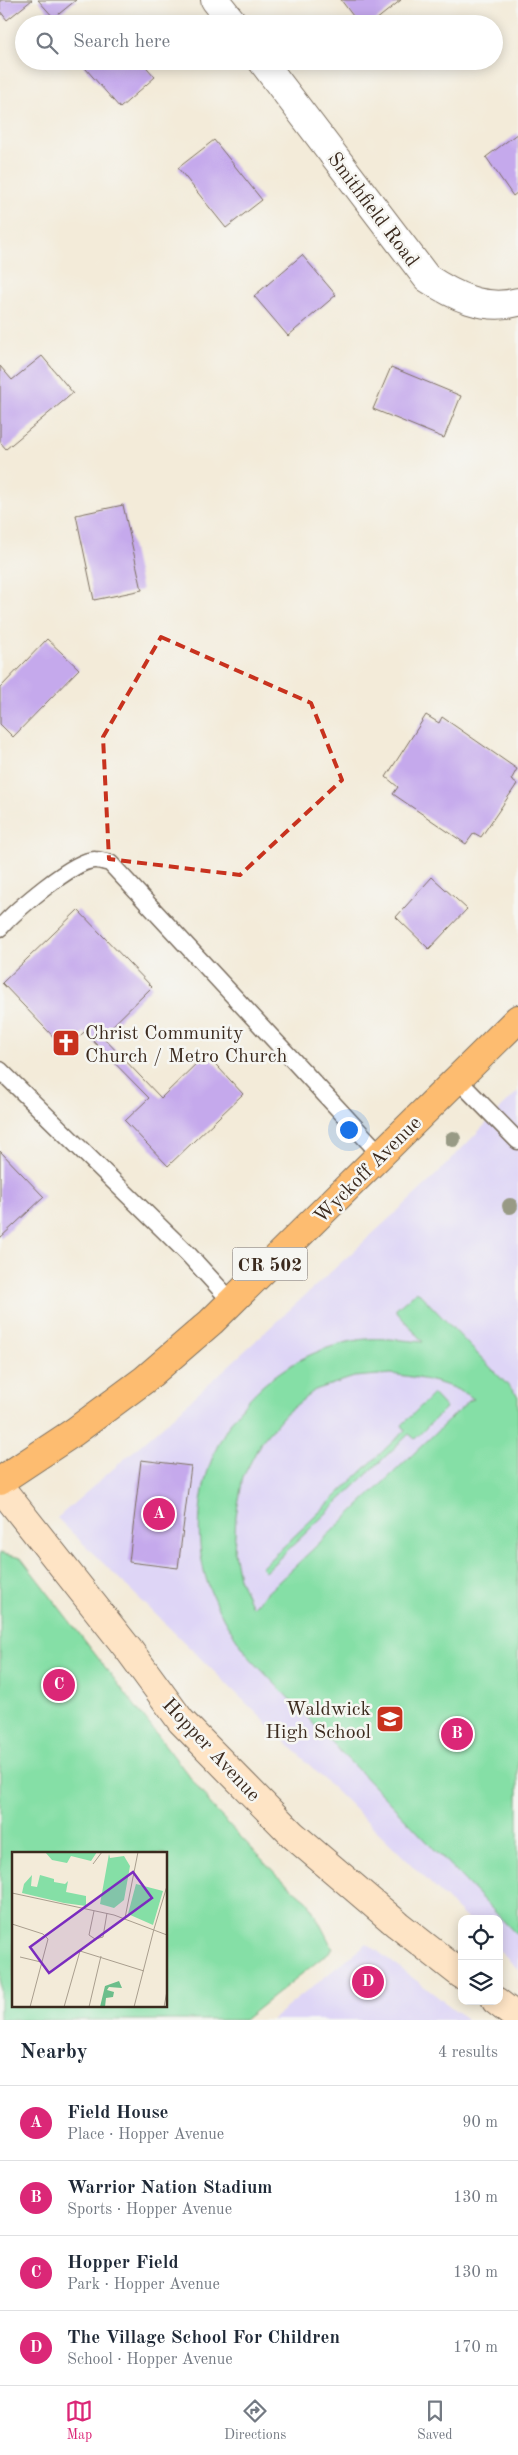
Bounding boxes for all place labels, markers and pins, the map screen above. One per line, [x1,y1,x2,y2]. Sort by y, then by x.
place label: Christ Community Church / Metro Church [85,1024,288,1067]
church icon: Christ Community Church / Metro Church [51,1028,81,1058]
pin: A [143,1495,175,1533]
pin: C [43,1666,75,1704]
place label: Waldwick High School [265,1700,371,1743]
school or university icon: Waldwick High School [375,1704,405,1734]
pin: B [441,1715,473,1753]
pin: D [352,1963,384,2001]

